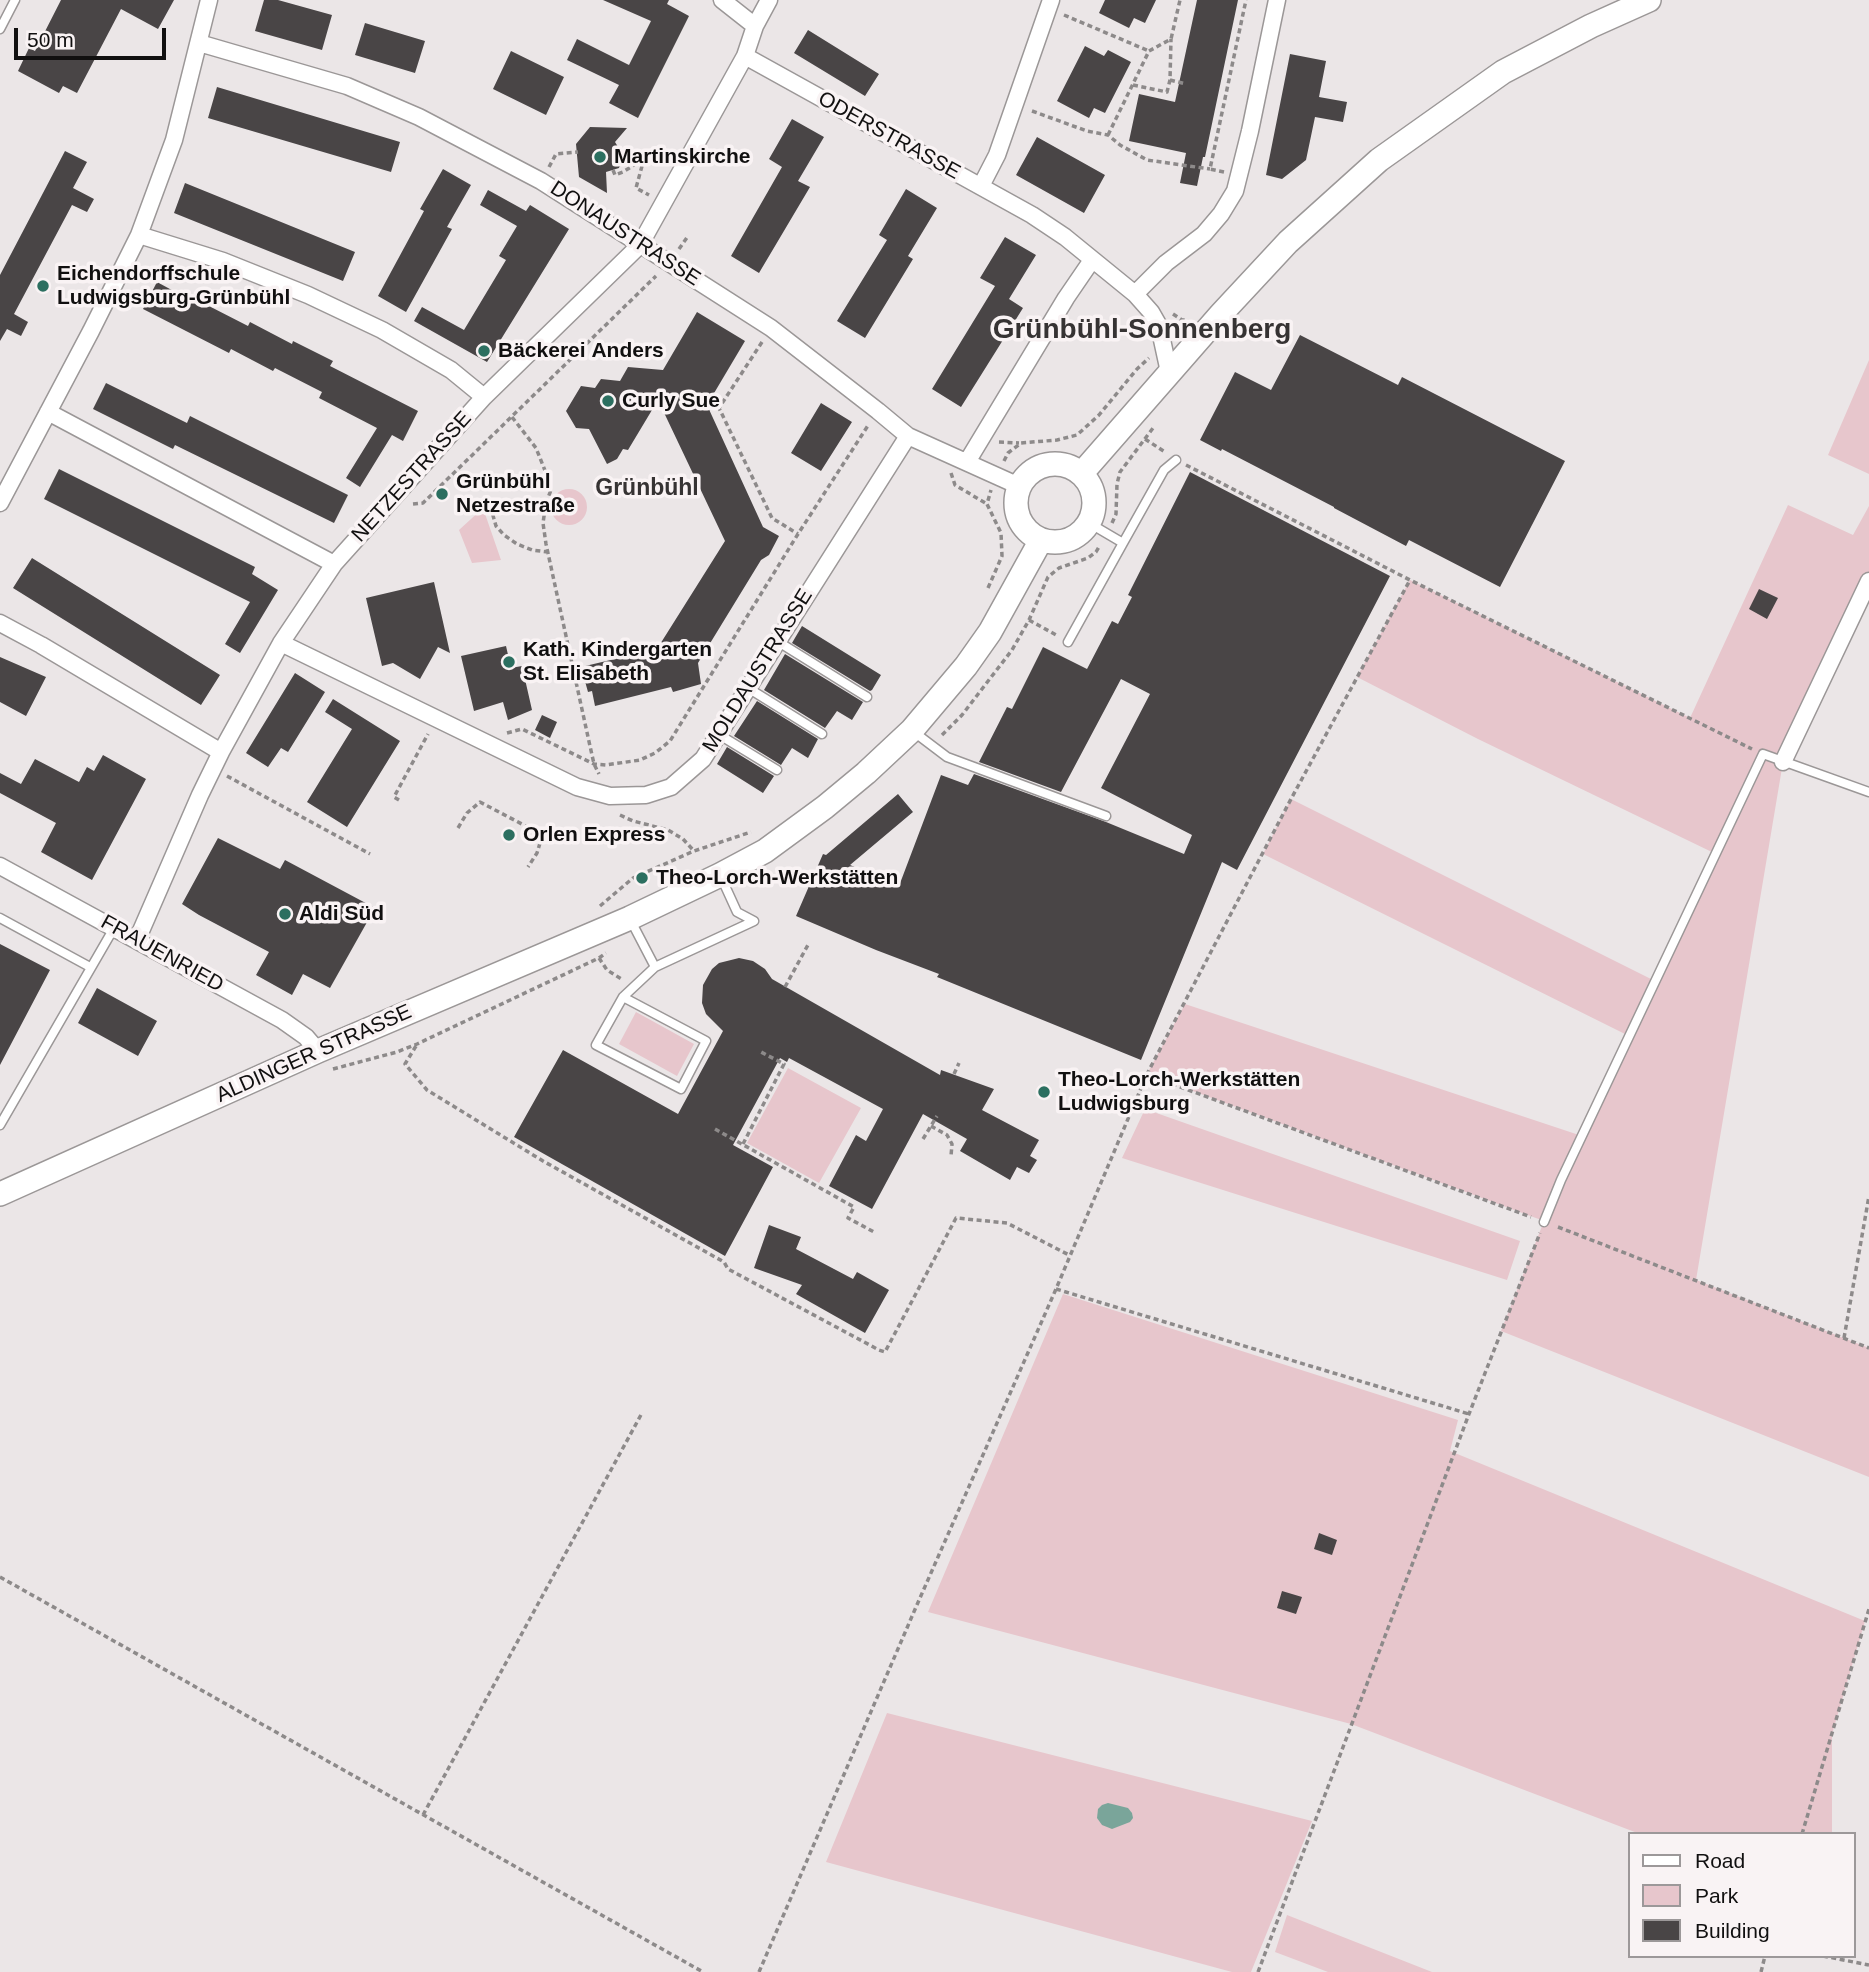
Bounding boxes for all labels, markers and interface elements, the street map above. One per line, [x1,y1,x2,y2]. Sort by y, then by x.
scale bar [18,14,170,58]
text: 50 m [27,28,74,51]
street label: ODERSTRASSE [813,87,965,185]
place label: Martinskirche [614,144,751,170]
marker: Martinskirche [592,149,608,165]
street label: DONAUSTRASSE [545,176,705,292]
place label: Eichendorffschule Ludwigsburg-Grünbühl [57,261,290,311]
marker: Eichendorffschule Ludwigsburg-Grünbühl [35,278,51,294]
district label: Grünbühl-Sonnenberg [993,313,1291,347]
place label: Bäckerei Anders [498,338,664,364]
marker: Bäckerei Anders [476,343,492,359]
place label: Curly Sue [622,388,720,414]
marker: Curly Sue [600,393,616,409]
street label: NETZESTRASSE [347,407,477,547]
place label: Grünbühl Netzestraße [456,469,575,519]
district label: Grünbühl [595,475,699,503]
marker: Grünbühl Netzestraße [434,486,450,502]
street label: MOLDAUSTRASSE [698,585,818,757]
place label: Kath. Kindergarten St. Elisabeth [523,637,712,687]
marker: Kath. Kindergarten St. Elisabeth [501,654,517,670]
place label: Orlen Express [523,822,665,848]
marker: Orlen Express [501,827,517,843]
place label: Theo-Lorch-Werkstätten [656,865,898,891]
marker: Theo-Lorch-Werkstätten [634,870,650,886]
place label: Aldi Süd [299,901,384,927]
marker: Aldi Süd [277,906,293,922]
street label: FRAUENRIED [96,910,228,998]
street label: ALDINGER STRASSE [212,1000,416,1108]
place label: Theo-Lorch-Werkstätten Ludwigsburg [1058,1067,1300,1117]
marker: Theo-Lorch-Werkstätten Ludwigsburg [1036,1084,1052,1100]
legend [1628,1832,1855,1958]
text: Road [1695,1849,1745,1872]
text: Park [1695,1884,1738,1907]
text: Building [1695,1919,1770,1942]

